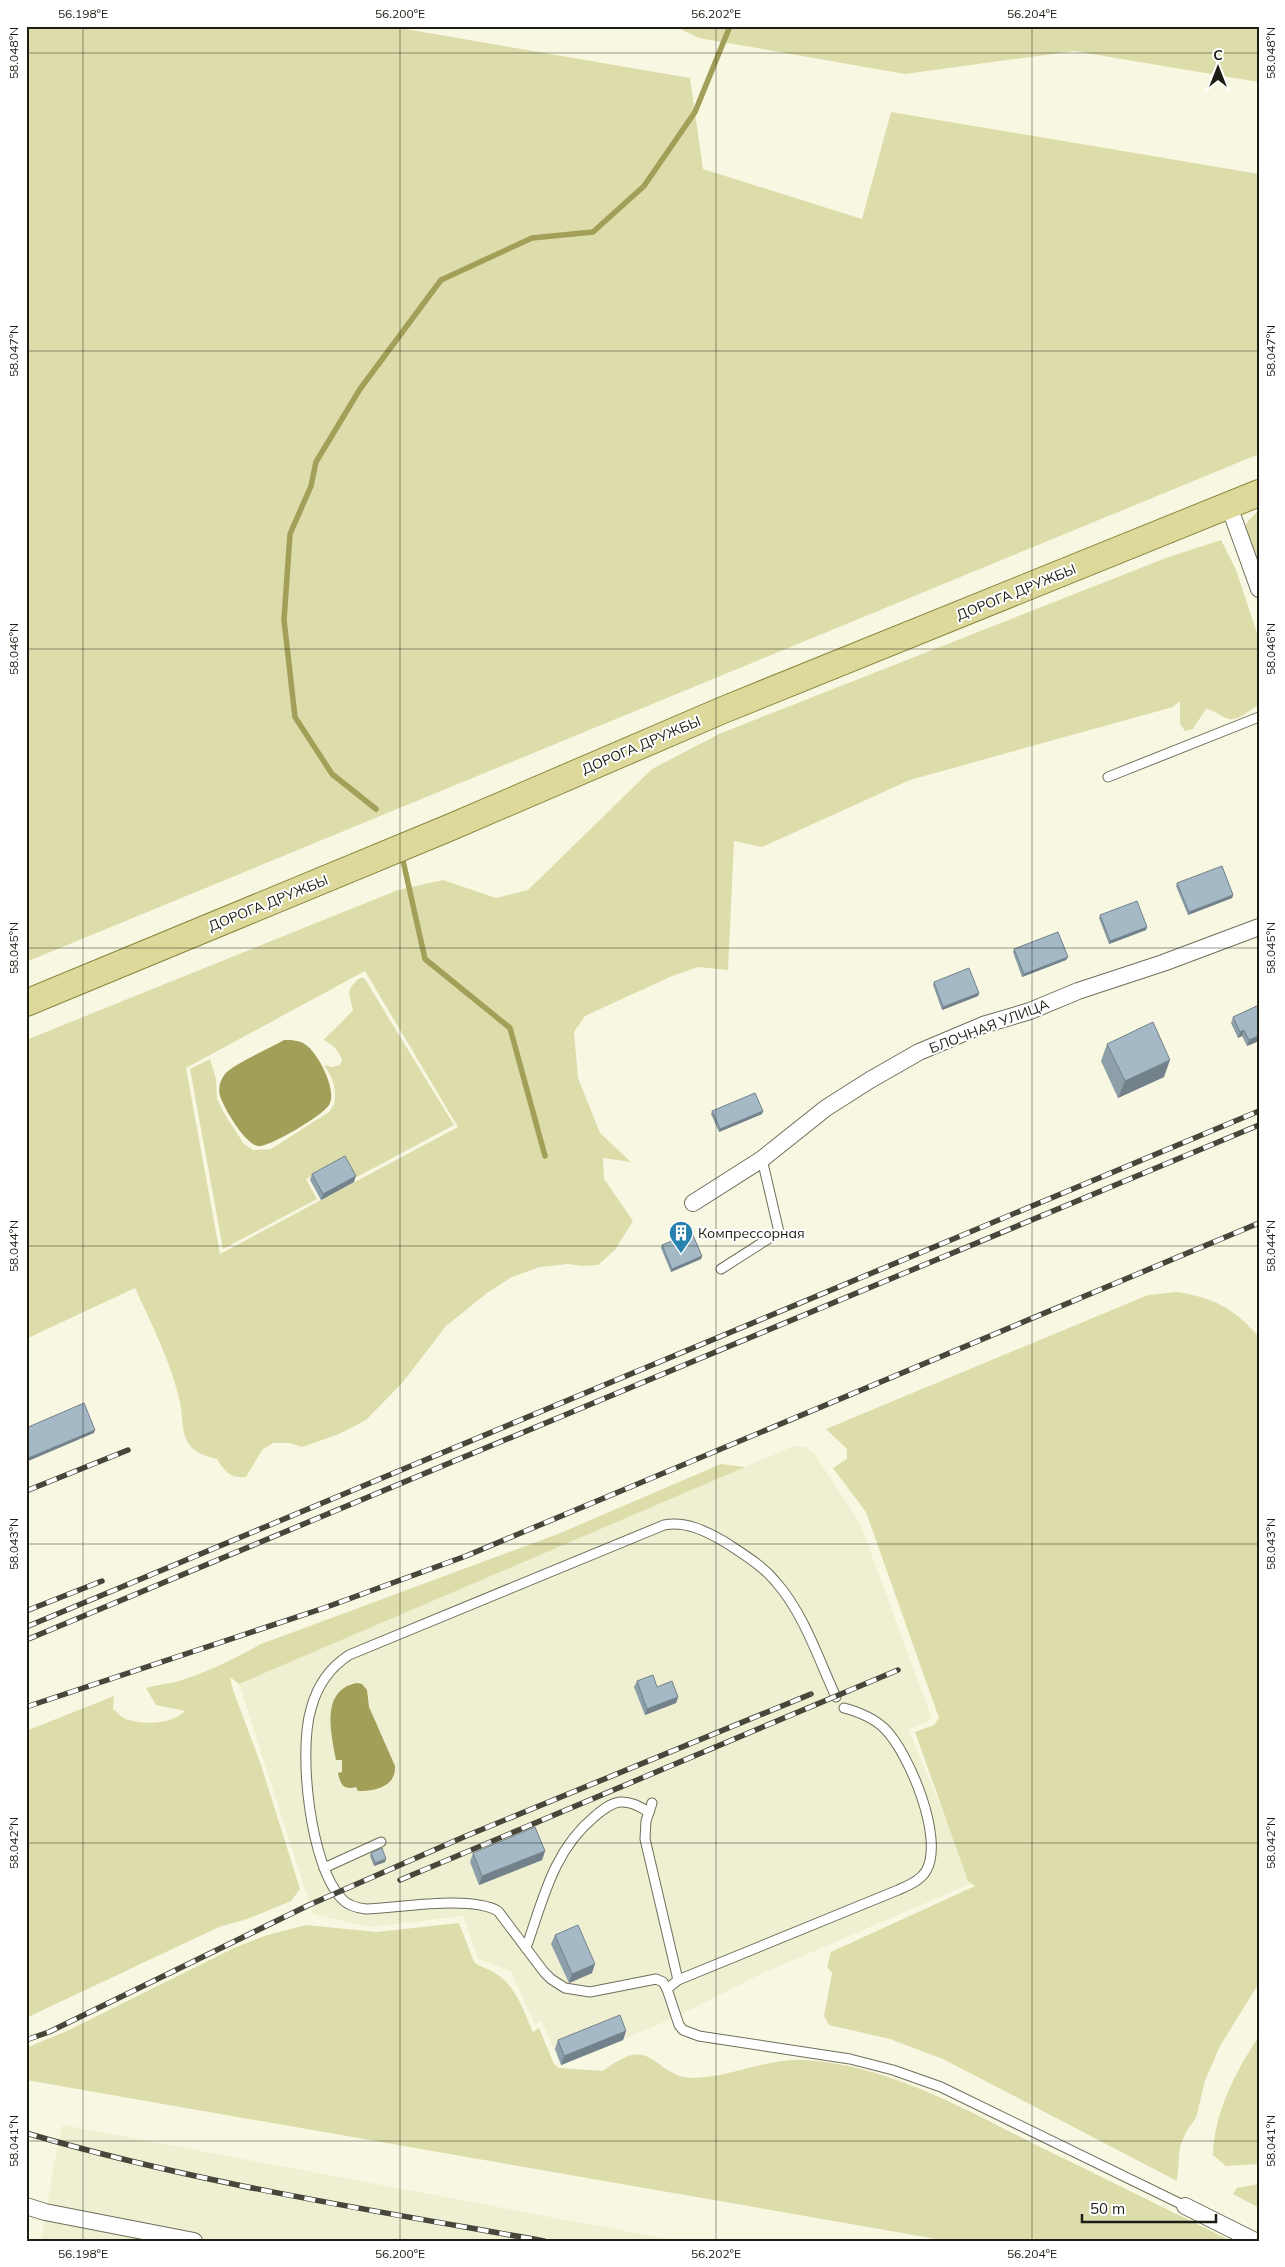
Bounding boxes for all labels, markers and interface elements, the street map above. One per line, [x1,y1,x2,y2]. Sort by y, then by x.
text: 56.198°E [58,6,108,21]
text: 56.200°E [375,6,425,21]
text: 56.202°E [691,6,741,21]
text: 56.204°E [1007,6,1057,21]
text: 58.048°N [6,27,21,79]
text: 58.048°N [1263,27,1278,79]
north arrow [1192,42,1242,92]
text: С [1213,46,1223,64]
text: 58.047°N [6,325,21,377]
text: 58.047°N [1263,325,1278,377]
street label: ДОРОГА ДРУЖБЫ [953,560,1079,624]
text: 58.046°N [6,623,21,675]
text: 58.046°N [1263,623,1278,675]
street label: ДОРОГА ДРУЖБЫ [579,712,703,778]
street label: ДОРОГА ДРУЖБЫ [205,871,331,935]
text: 58.045°N [6,922,21,974]
text: 58.045°N [1263,922,1278,974]
street label: БЛОЧНАЯ УЛИЦА [927,995,1052,1057]
text: 58.044°N [6,1220,21,1272]
building icon: Компрессорная [668,1220,694,1254]
text: 58.044°N [1263,1220,1278,1272]
place label: Компрессорная [698,1224,805,1242]
text: 58.043°N [6,1518,21,1570]
text: 58.043°N [1263,1518,1278,1570]
text: 58.042°N [6,1817,21,1869]
text: 58.042°N [1263,1817,1278,1869]
text: 58.041°N [6,2115,21,2167]
text: 58.041°N [1263,2115,1278,2167]
scale bar [1082,2192,1216,2224]
text: 50 m [1090,2199,1125,2218]
text: 56.198°E [58,2246,108,2261]
text: 56.200°E [375,2246,425,2261]
text: 56.202°E [691,2246,741,2261]
text: 56.204°E [1007,2246,1057,2261]

